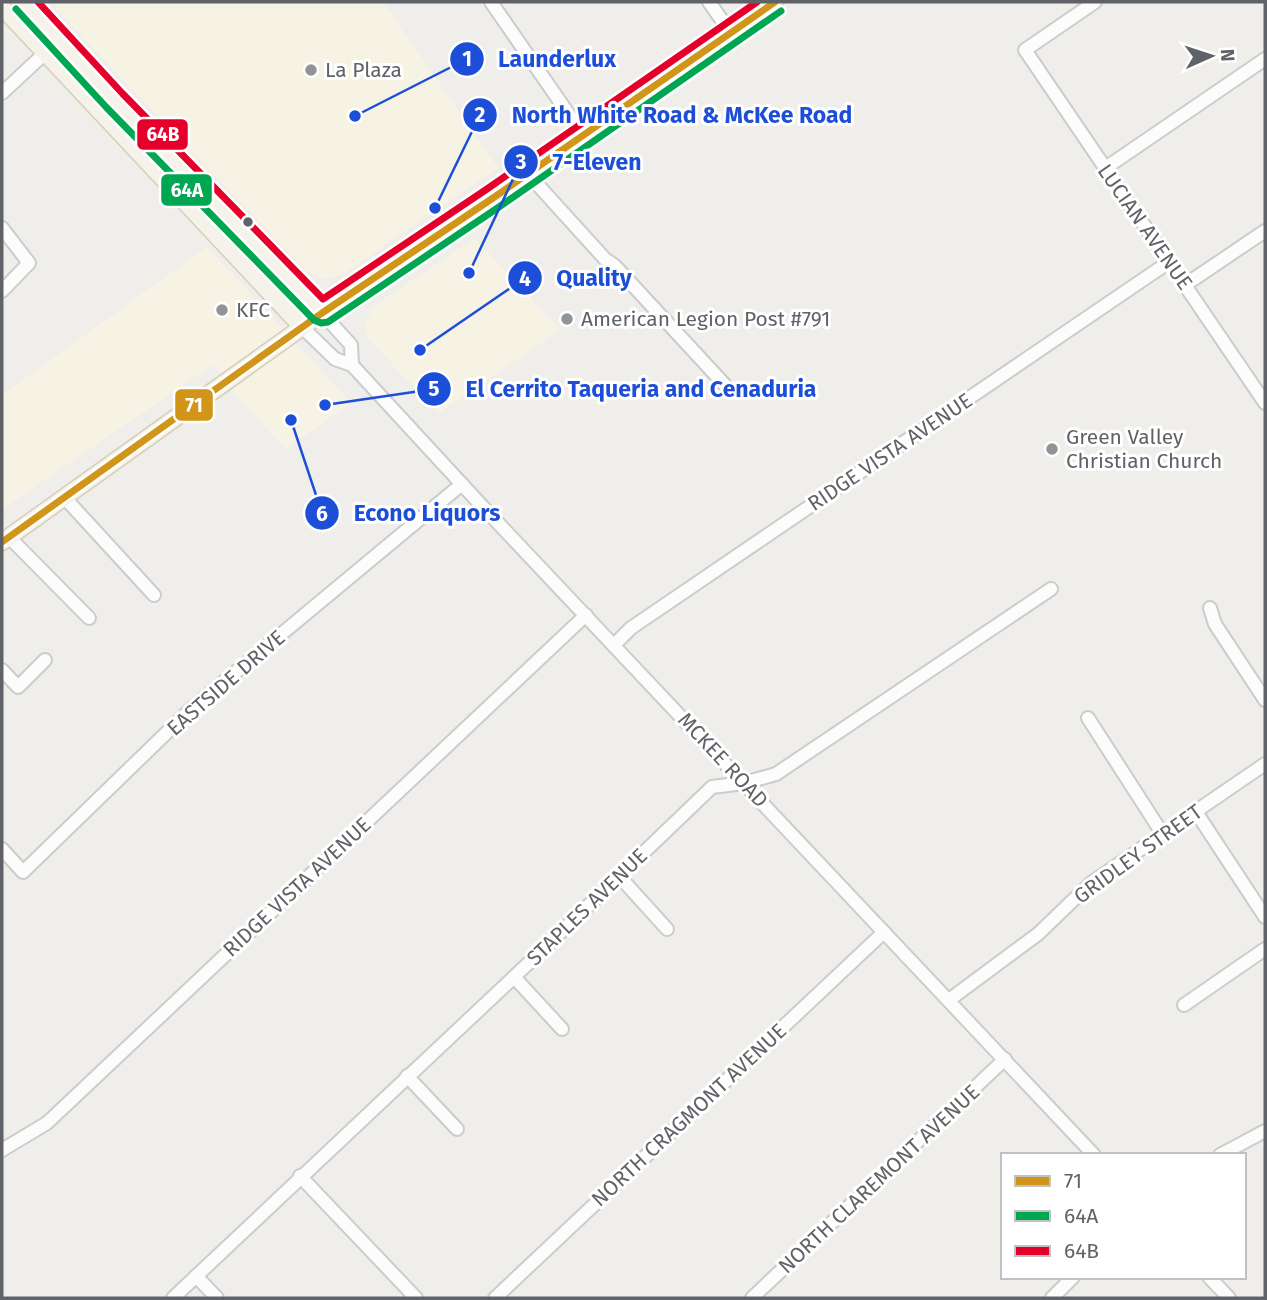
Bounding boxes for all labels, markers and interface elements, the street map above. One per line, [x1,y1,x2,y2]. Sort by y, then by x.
north arrow [1176,21,1246,91]
callout: Launderlux [449,37,630,81]
text: Launderlux [498,45,616,73]
text: 1 [462,46,472,72]
text: N [1216,48,1239,62]
place label: La Plaza [325,57,402,83]
marker: La Plaza [303,62,319,78]
callout: North White Road & McKee Road [462,93,866,137]
text: North White Road & McKee Road [512,101,852,129]
text: 2 [475,102,486,128]
line badge: 64B [136,118,189,151]
text: 64B [146,123,180,146]
callout: 7-Eleven [503,140,655,184]
text: 7-Eleven [553,148,641,176]
text: 3 [515,149,527,175]
street label: LUCIAN AVENUE [1092,159,1198,295]
line badge: 64A [160,173,213,207]
text: 64A [171,179,204,202]
unlabelled marker [241,215,255,229]
callout: Quality [508,256,646,300]
text: Quality [556,264,633,292]
text: 4 [519,266,531,292]
place label: KFC [236,297,270,323]
marker: KFC [214,302,230,318]
place label: American Legion Post #791 [581,306,830,332]
marker: American Legion Post #791 [559,311,575,327]
callout: El Cerrito Taqueria and Cenaduria [416,367,830,411]
text: El Cerrito Taqueria and Cenaduria [466,375,816,403]
text: 5 [428,376,440,402]
street label: RIDGE VISTA AVENUE [803,387,977,517]
line badge: 71 [174,388,214,422]
text: 71 [185,394,203,417]
place label: Green Valley Christian Church [1066,424,1222,474]
marker: Green Valley Christian Church [1044,441,1060,457]
callout: Econo Liquors [305,491,514,535]
text: Econo Liquors [354,499,500,527]
text: 6 [316,501,328,527]
street label: EASTSIDE DRIVE [162,625,290,741]
street label: MCKEE ROAD [672,707,774,813]
street label: GRIDLEY STREET [1069,799,1207,909]
street label: RIDGE VISTA AVENUE [218,812,376,962]
street label: STAPLES AVENUE [521,843,653,971]
street label: NORTH CRAGMONT AVENUE [586,1018,792,1212]
street label: NORTH CLAREMONT AVENUE [773,1079,985,1279]
legend [1001,1153,1246,1279]
text: 71 [1064,1168,1082,1194]
text: 64A [1064,1203,1098,1229]
text: 64B [1064,1238,1099,1264]

